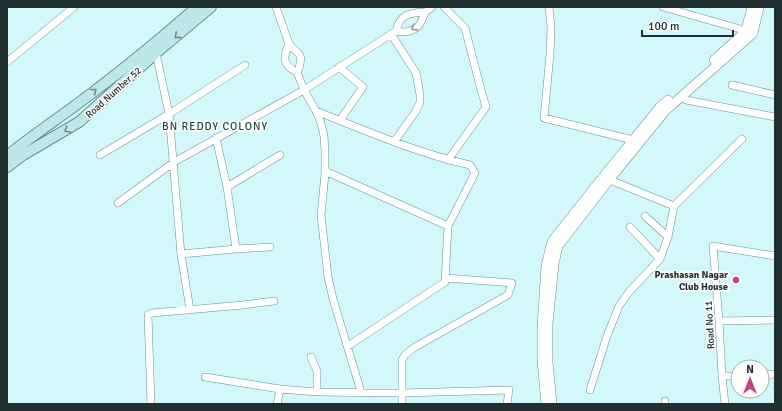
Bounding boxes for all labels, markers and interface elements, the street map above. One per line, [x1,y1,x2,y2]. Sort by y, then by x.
scale bar [642,12,733,38]
text: 100 m [648,19,680,34]
one-way arrow [411,23,418,31]
one-way arrow [174,32,181,39]
street label: Road Number 52 [83,65,144,121]
one-way arrow [90,89,97,96]
district label: BN REDDY COLONY [162,120,268,133]
one-way arrow [64,125,71,132]
place label: Prashasan Nagar Club House [655,269,728,293]
marker: Prashasan Nagar Club House [731,275,741,285]
street label: Road No 11 [703,300,717,350]
north arrow [730,359,770,399]
text: N [746,363,754,376]

